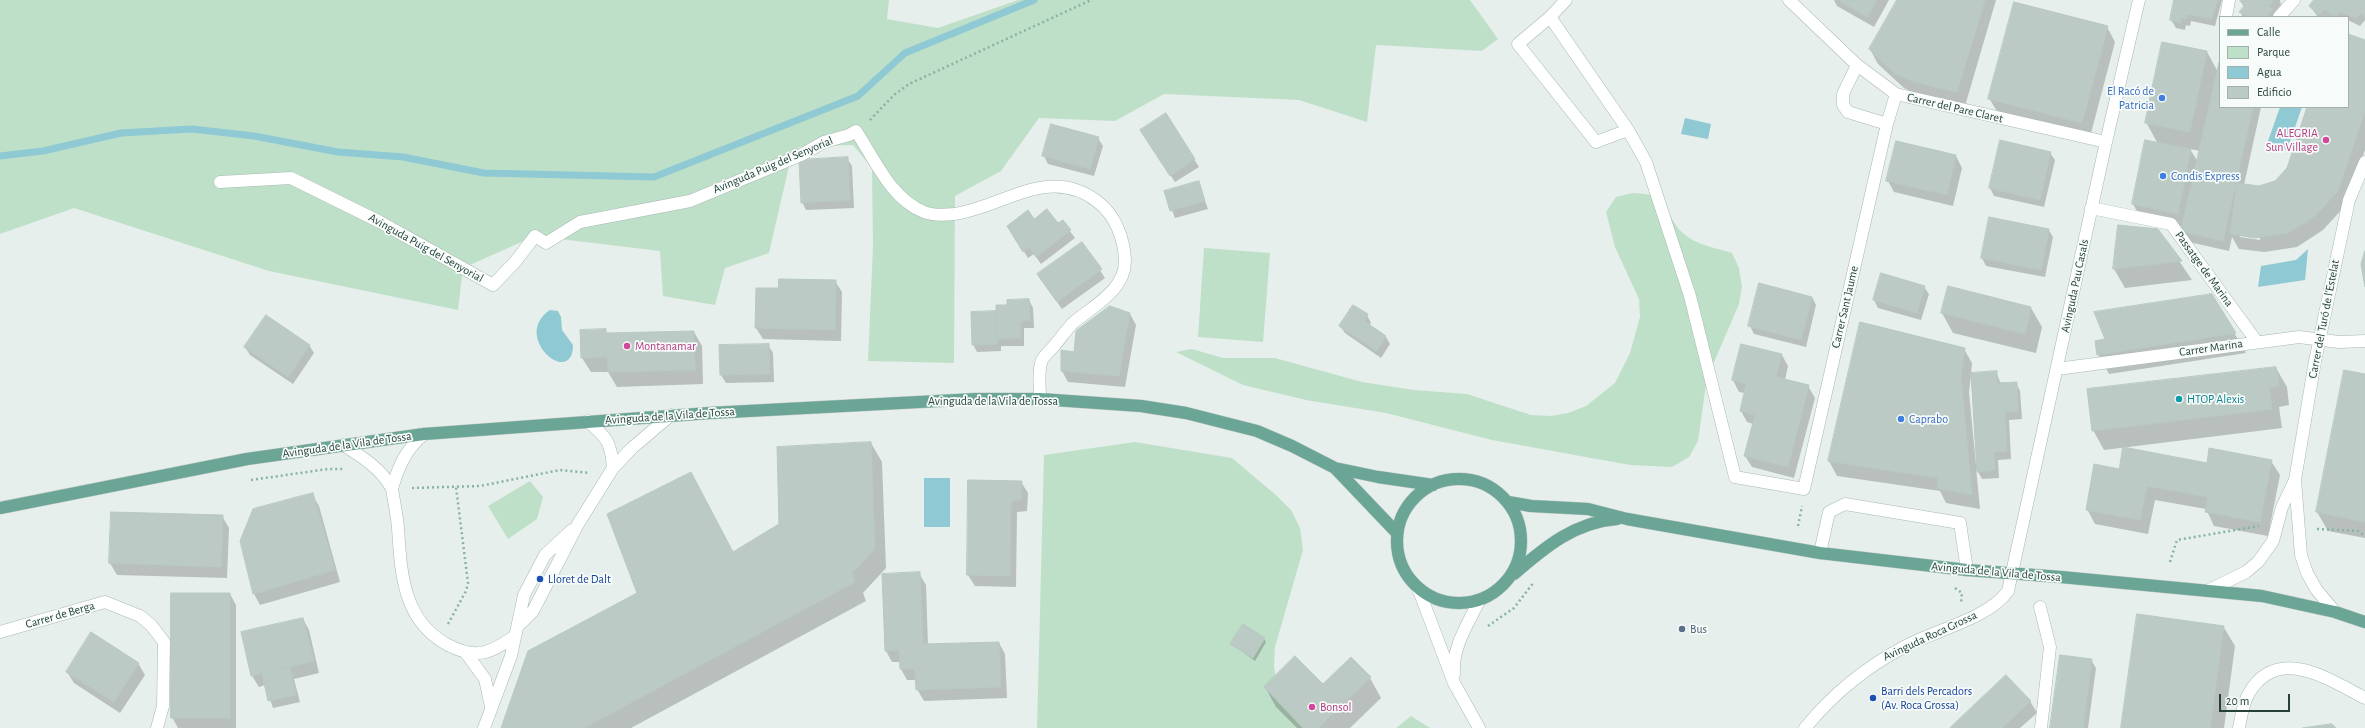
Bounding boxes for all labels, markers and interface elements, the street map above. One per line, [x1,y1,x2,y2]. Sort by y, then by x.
legend [2219,16,2349,108]
text: Calle [2257,26,2280,38]
text: Parque [2257,46,2290,58]
text: Agua [2257,66,2281,78]
place label: El Racó de Patricia [2107,84,2154,112]
text: Edificio [2257,86,2292,98]
street label: Carrer del Pare Claret [1906,90,2004,126]
marker: El Racó de Patricia [2157,93,2167,103]
place label: ALEGRIA Sun Village [2266,126,2318,154]
street label: Avinguda Puig del Senyorial [711,133,835,197]
marker: ALEGRIA Sun Village [2321,135,2331,145]
place label: Condis Express [2171,169,2240,183]
marker: Condis Express [2158,171,2168,181]
street label: Avinguda Puig del Senyorial [366,210,486,286]
street label: Passatge de Marina [2172,228,2236,310]
street label: Avinguda Pau Casals [2058,238,2092,334]
street label: Carrer del Turó de l'Estelat [2305,258,2343,380]
street label: Carrer Sant Jaume [1829,265,1861,349]
street label: Carrer Marina [2178,336,2244,360]
place label: Montanamar [635,339,696,353]
marker: Montanamar [622,341,632,351]
place label: HTOP Alexis [2187,392,2244,406]
street label: Avinguda de la Vila de Tossa [928,394,1058,408]
marker: HTOP Alexis [2174,394,2184,404]
street label: Avinguda de la Vila de Tossa [605,404,735,428]
place label: Caprabo [1909,412,1948,426]
marker: Caprabo [1896,414,1906,424]
street label: Avinguda de la Vila de Tossa [282,429,412,461]
street label: Avinguda de la Vila de Tossa [1931,559,2061,585]
place label: Lloret de Dalt [548,572,611,586]
marker: Lloret de Dalt [535,574,545,584]
street label: Carrer de Berga [24,598,96,632]
street label: Avinguda Roca Grossa [1881,608,1979,664]
place label: Bus [1690,622,1707,636]
marker: Bus [1677,624,1687,634]
place label: Barri dels Percadors (Av. Roca Grossa) [1881,684,1972,712]
scale bar [2221,686,2292,712]
marker: Barri dels Percadors (Av. Roca Grossa) [1868,693,1878,703]
text: 20 m [2226,695,2249,707]
place label: Bonsol [1320,700,1352,714]
marker: Bonsol [1307,702,1317,712]

